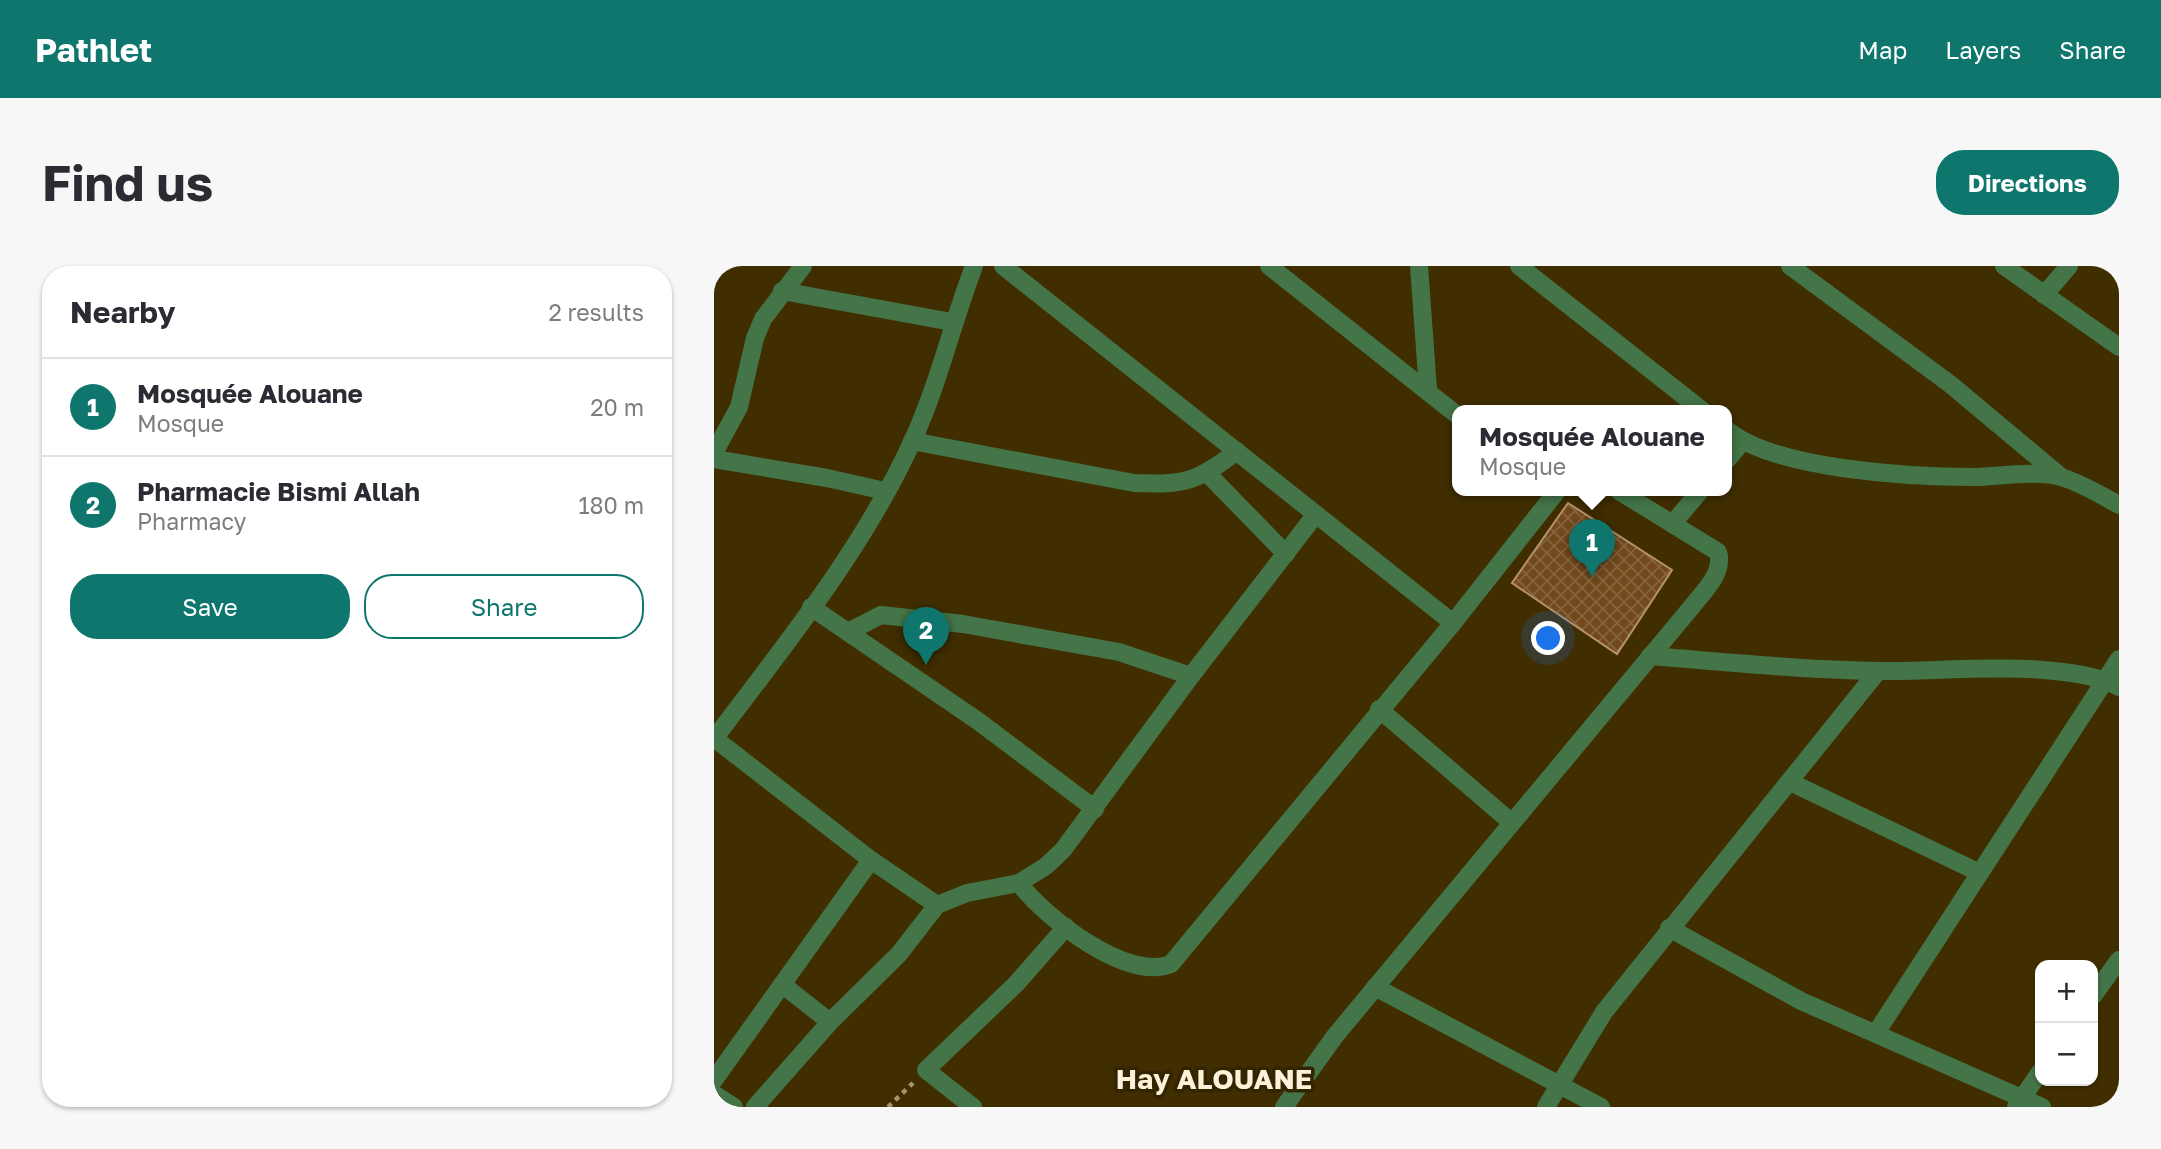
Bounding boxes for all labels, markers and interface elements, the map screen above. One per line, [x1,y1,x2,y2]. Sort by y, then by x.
text: Pathlet [35,30,152,69]
text: Map [1858,35,1907,64]
text: Layers [1945,35,2021,64]
text: Share [2059,35,2126,64]
button: Directions [1936,150,2119,215]
text: Find us [42,153,213,212]
text: Nearby [70,294,175,330]
text: 2 results [548,298,644,326]
text: Mosquée Alouane [137,378,363,409]
text: 1 [87,393,99,421]
text: 20 m [590,393,644,421]
popup [1452,405,1732,496]
text: Mosque [137,409,224,437]
text: Mosquée Alouane [1479,421,1705,452]
text: Mosque [1479,452,1566,480]
text: Pharmacie Bismi Allah [137,476,420,507]
text: 2 [86,491,100,519]
text: 180 m [578,491,644,519]
text: Pharmacy [137,507,246,535]
pin: 1 [1569,519,1615,577]
button: Save [70,574,350,639]
button: Share [364,574,644,639]
pin: 2 [903,607,949,665]
your location [1531,621,1565,655]
map controls [2035,960,2098,1086]
button: + [2035,960,2098,1023]
button: − [2035,1023,2098,1086]
district label: Hay ALOUANE [1116,1062,1312,1095]

